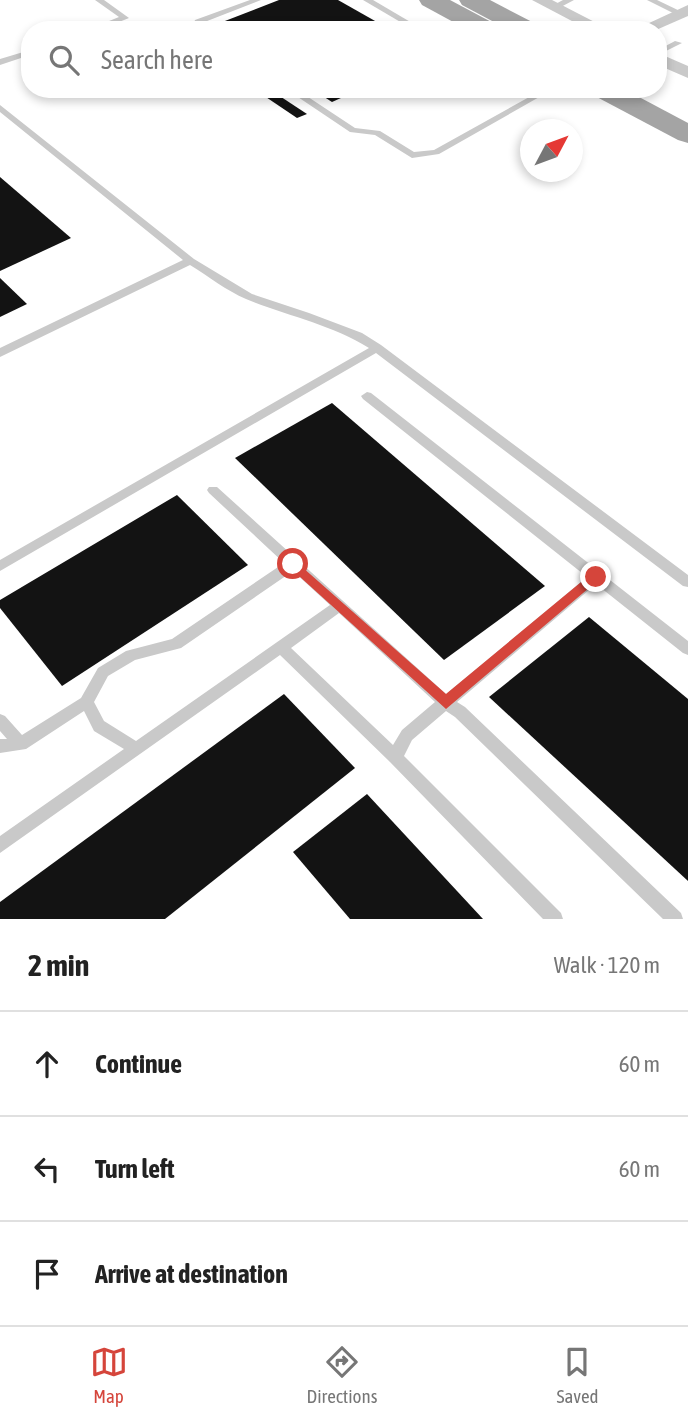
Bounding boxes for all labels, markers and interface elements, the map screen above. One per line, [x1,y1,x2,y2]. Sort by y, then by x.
search box [21,21,667,98]
icon: search [45,41,83,79]
text: Search here [101,45,213,75]
north arrow [520,119,583,182]
route start [277,548,308,579]
route end [580,561,611,592]
text: 2 min [28,948,89,982]
text: Walk · 120 m [554,952,660,978]
icon: ahead [28,1045,66,1083]
text: Continue [95,1049,182,1079]
text: 60 m [619,1051,660,1077]
icon: left [28,1150,66,1188]
text: Turn left [95,1154,175,1184]
text: 60 m [619,1156,660,1182]
icon: arrive [28,1255,66,1293]
text: Arrive at destination [95,1259,288,1289]
tab: Map [90,1343,128,1407]
tab: Directions [307,1343,377,1407]
tab: Saved [556,1343,598,1407]

